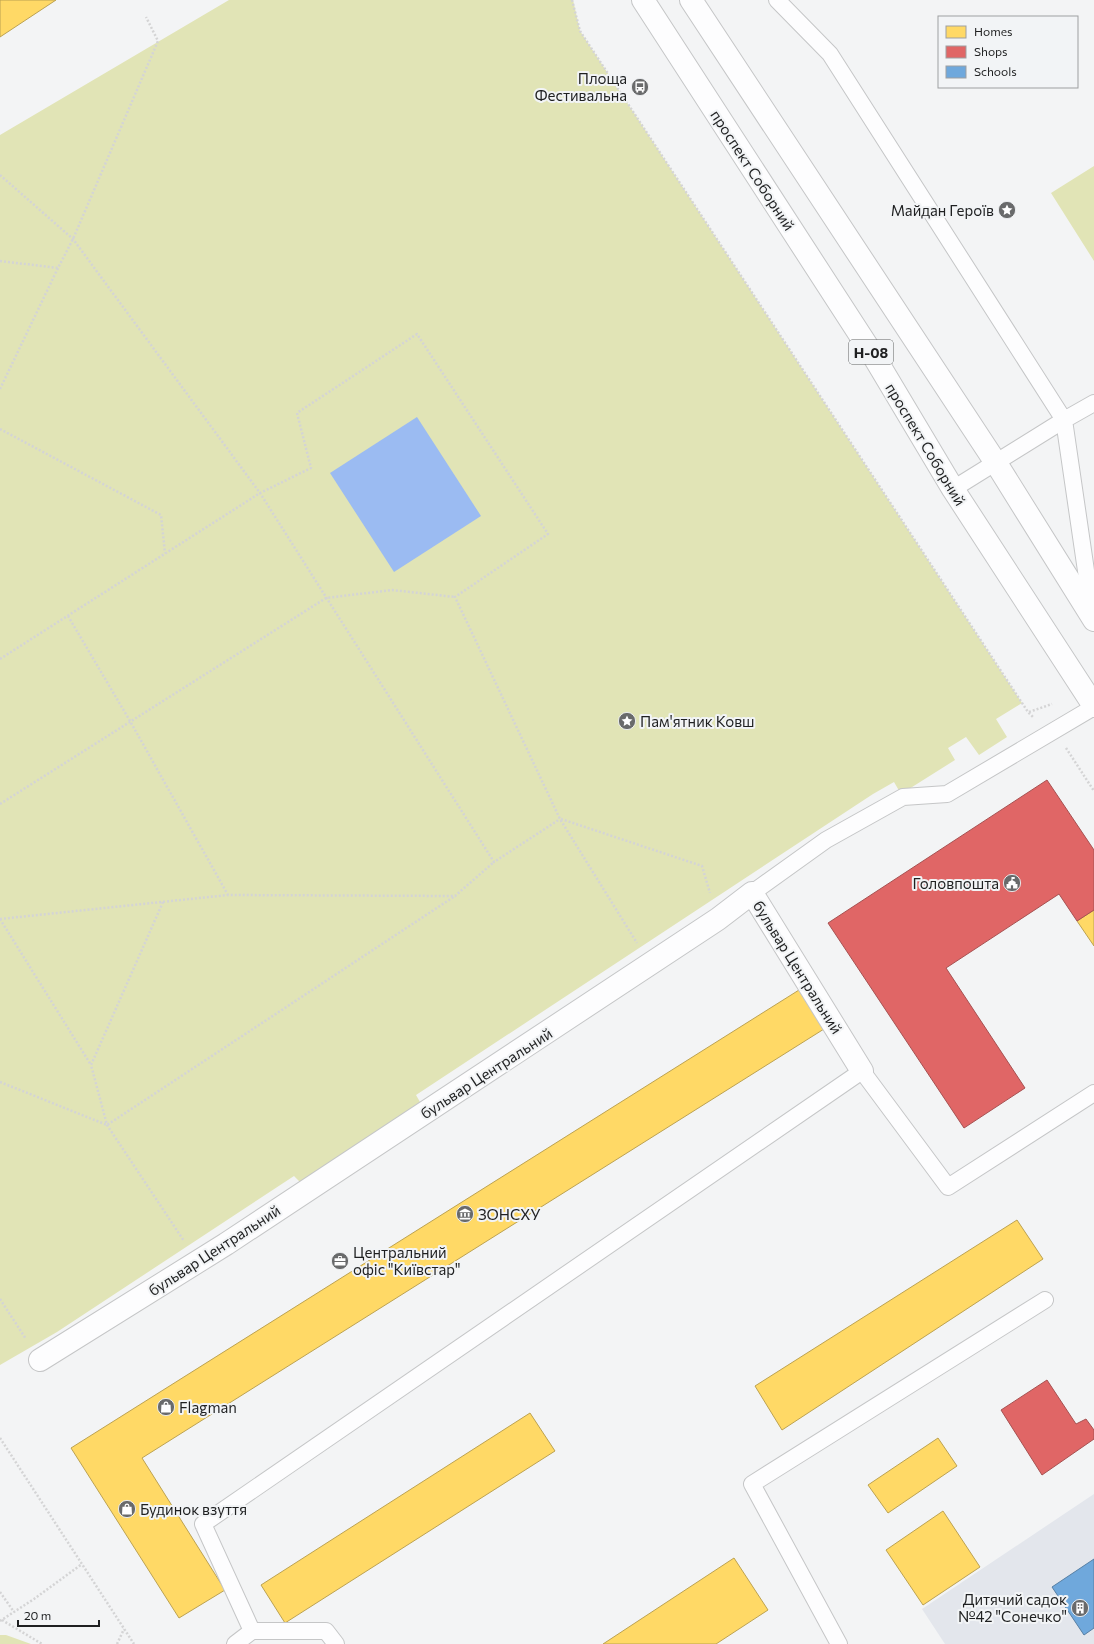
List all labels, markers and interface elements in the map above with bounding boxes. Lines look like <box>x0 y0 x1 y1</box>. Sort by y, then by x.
legend <box>938 16 1078 88</box>
text: Homes <box>974 24 1012 38</box>
text: Shops <box>974 44 1008 58</box>
text: Schools <box>974 64 1017 78</box>
place label: Площа Фестивальна <box>535 69 627 104</box>
bus stop icon: Площа Фестивальна <box>630 77 650 97</box>
street label: проспект Соборний <box>707 106 799 234</box>
place icon: Майдан Героїв <box>997 200 1017 220</box>
place label: Майдан Героїв <box>891 201 994 219</box>
road number: Н-08 <box>849 340 893 364</box>
street label: проспект Соборний <box>882 379 970 509</box>
place icon: Пам'ятник Ковш <box>617 711 637 731</box>
place label: Пам'ятник Ковш <box>640 712 755 730</box>
public building icon: Головпошта <box>1002 873 1022 893</box>
place label: Головпошта <box>912 874 999 892</box>
street label: бульвар Центральний <box>750 897 846 1037</box>
street label: бульвар Центральний <box>417 1024 555 1122</box>
street label: бульвар Центральний <box>145 1201 283 1299</box>
museum icon: ЗОНСХУ <box>455 1204 475 1224</box>
place label: ЗОНСХУ <box>478 1205 541 1223</box>
place label: Центральний офіс "Київстар" <box>353 1243 461 1278</box>
office icon: Центральний офіс "Київстар" <box>330 1251 350 1271</box>
shop icon: Flagman <box>156 1397 176 1417</box>
place label: Flagman <box>179 1398 237 1416</box>
shop icon: Будинок взуття <box>117 1499 137 1519</box>
place label: Будинок взуття <box>140 1500 247 1518</box>
place label: Дитячий садок №42 "Сонечко" <box>958 1590 1067 1625</box>
building icon: Дитячий садок №42 "Сонечко" <box>1070 1598 1090 1618</box>
scale bar <box>18 1602 99 1628</box>
text: 20 m <box>24 1608 51 1622</box>

